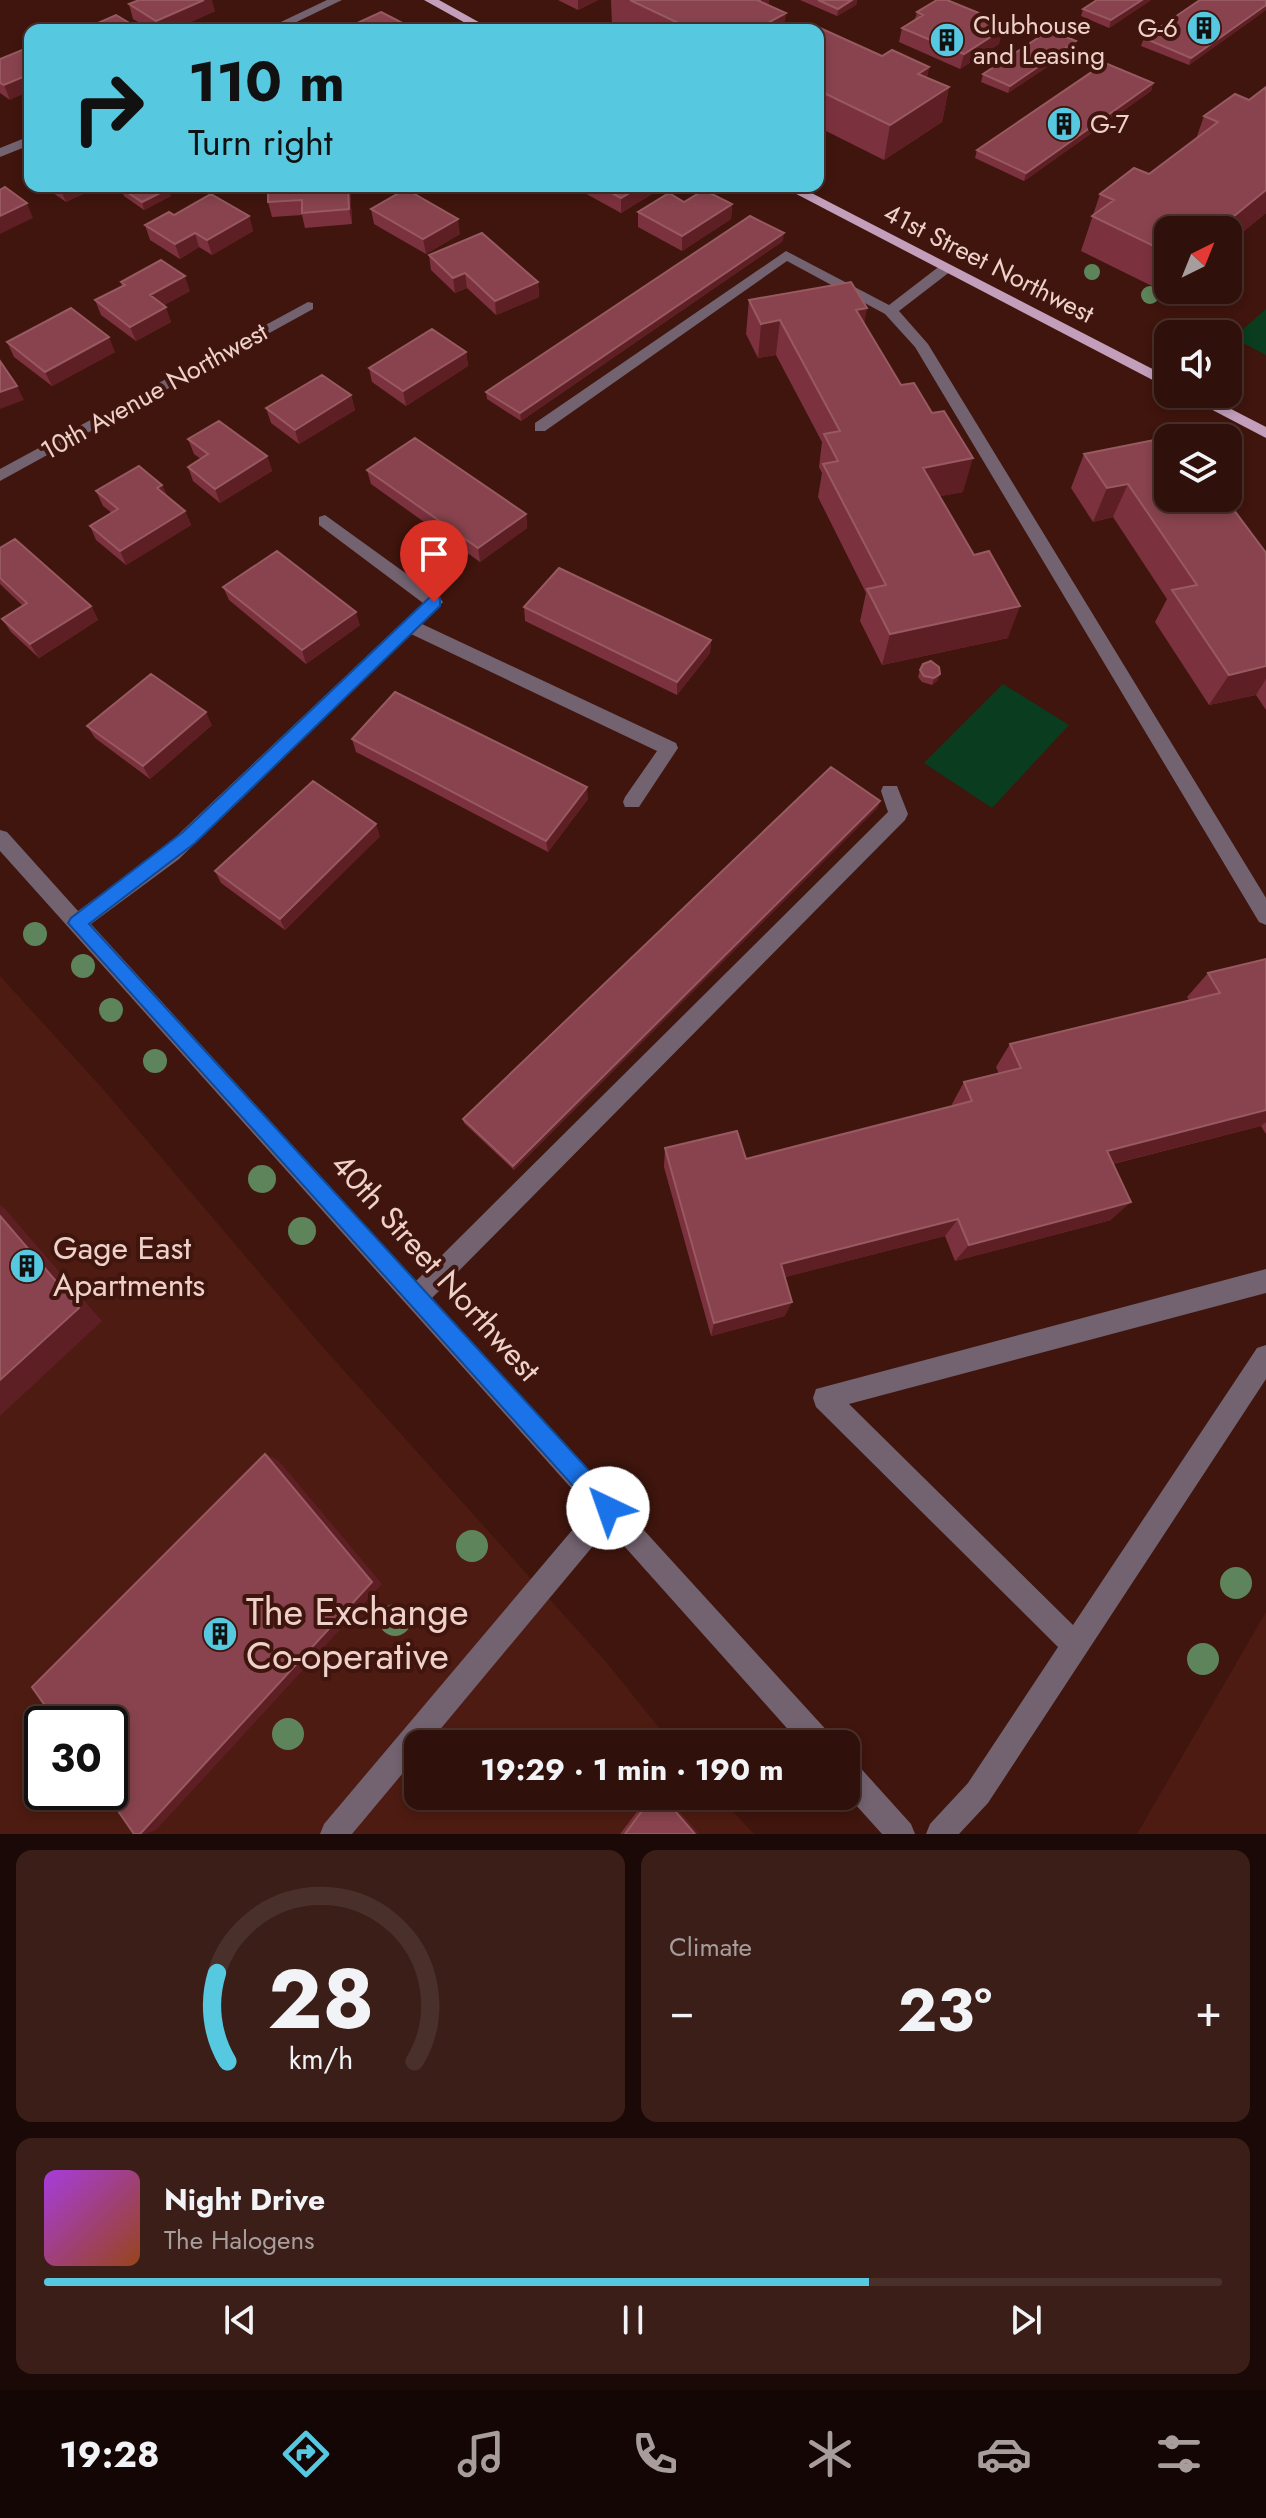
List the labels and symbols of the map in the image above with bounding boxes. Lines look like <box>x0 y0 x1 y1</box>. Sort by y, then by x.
place label: Clubhouse and Leasing <box>973 6 1105 74</box>
place label: G-6 <box>1137 9 1178 47</box>
building icon: G-6 <box>1185 9 1223 47</box>
building icon: Clubhouse and Leasing <box>928 21 966 59</box>
building icon: G-7 <box>1045 105 1083 143</box>
place label: G-7 <box>1090 105 1130 143</box>
street label: 41st Street Northwest <box>877 193 1101 333</box>
north arrow <box>1154 216 1242 304</box>
street label: 10th Avenue Northwest <box>34 312 275 469</box>
pin <box>400 520 468 602</box>
street label: 40th Street Northwest <box>321 1142 552 1392</box>
place label: Gage East Apartments <box>53 1225 205 1308</box>
building icon: Gage East Apartments <box>8 1247 46 1285</box>
position arrow <box>566 1466 650 1550</box>
place label: The Exchange Co-operative <box>246 1584 468 1683</box>
building icon: The Exchange Co-operative <box>201 1615 239 1653</box>
speed limit sign: 30 <box>24 1706 128 1810</box>

